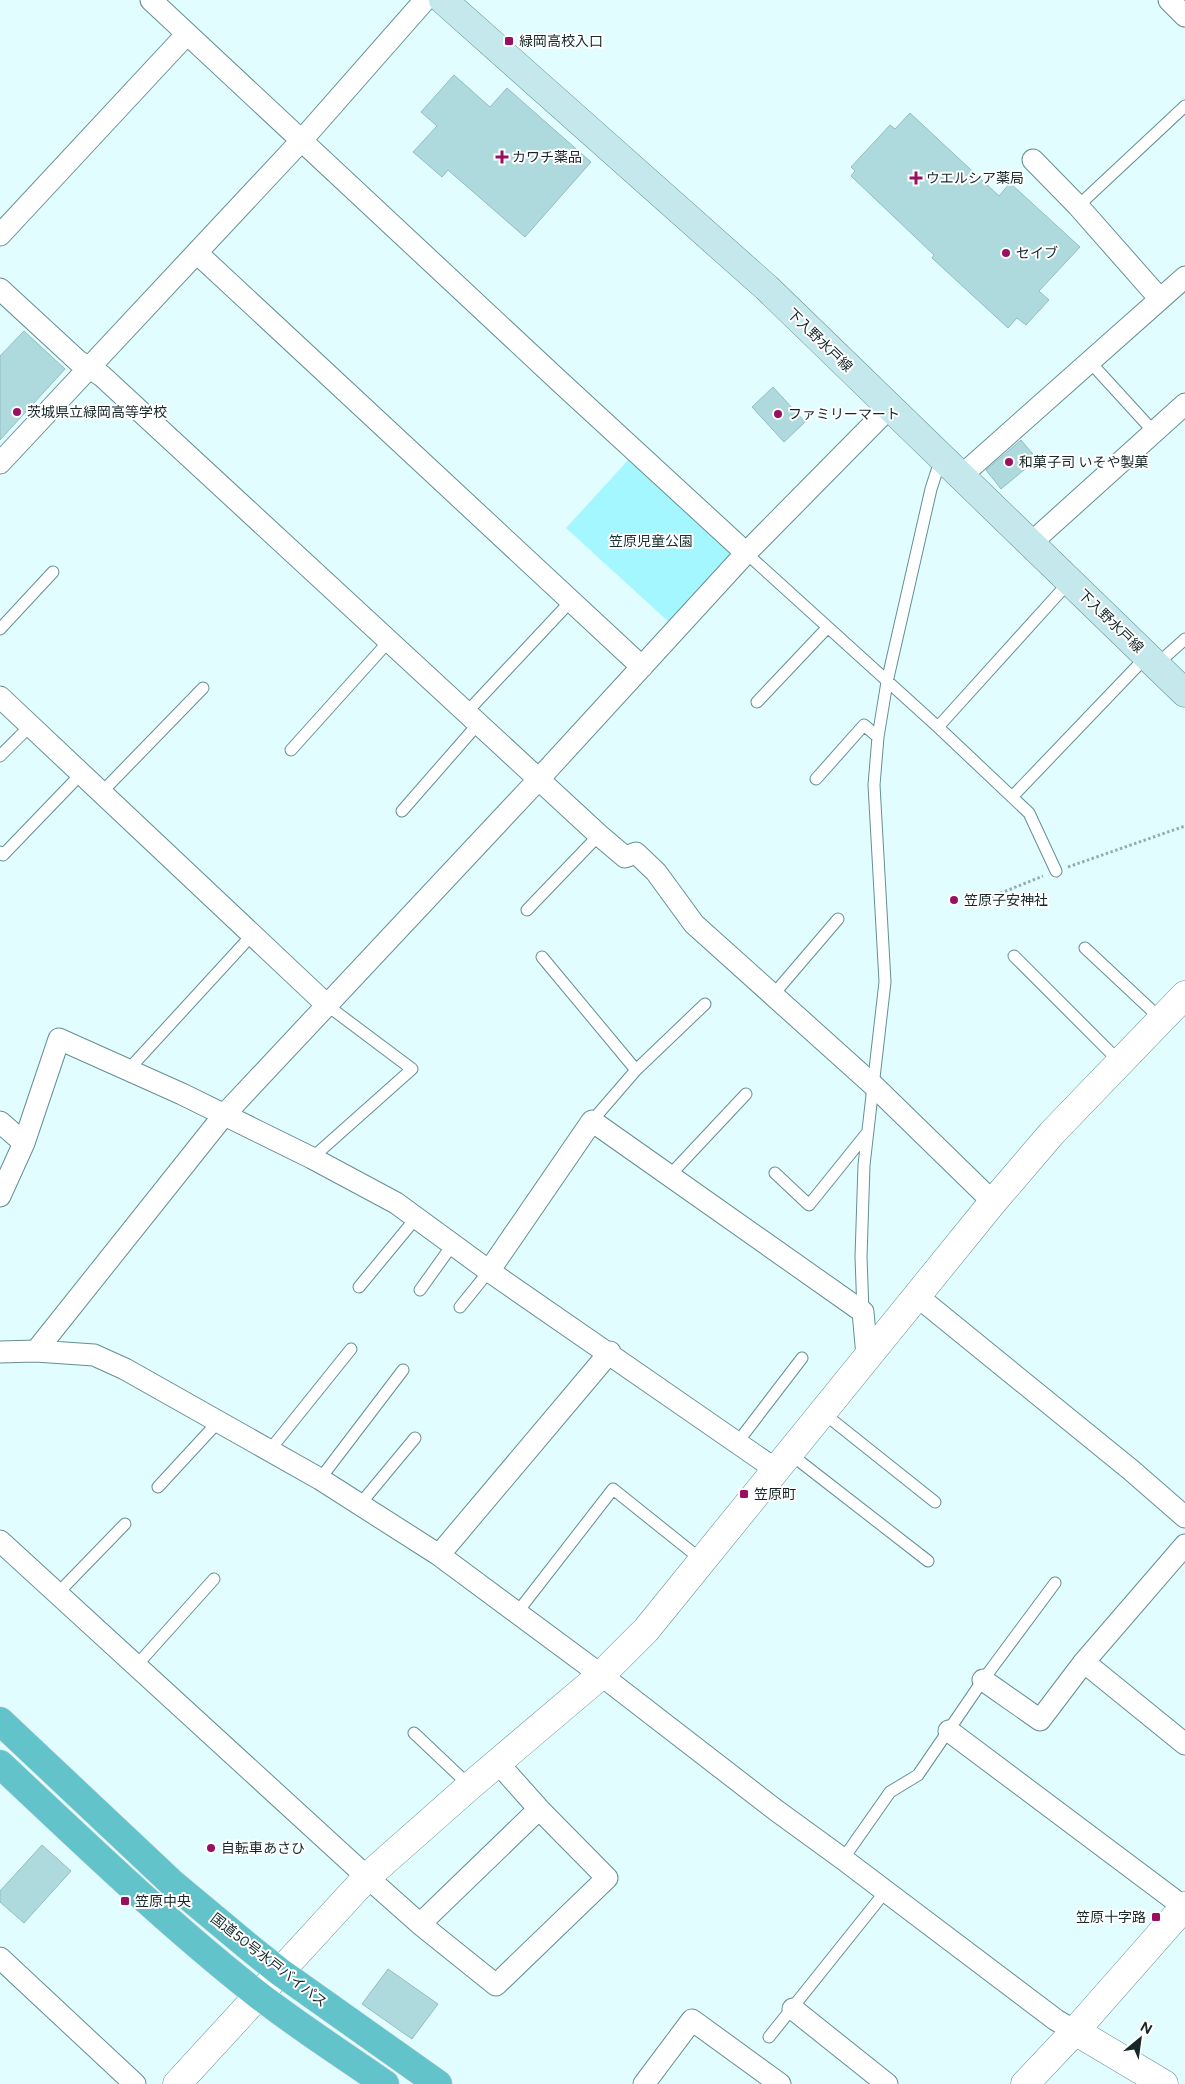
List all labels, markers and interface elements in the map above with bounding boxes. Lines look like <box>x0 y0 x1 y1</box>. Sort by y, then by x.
place label: 緑岡高校入口 <box>519 33 603 50</box>
marker: 緑岡高校入口 <box>503 35 515 47</box>
place label: カワチ薬品 <box>512 149 582 166</box>
marker: カワチ薬品 <box>496 151 508 163</box>
place label: ウエルシア薬局 <box>926 170 1024 187</box>
marker: ウエルシア薬局 <box>910 172 922 184</box>
place label: セイブ <box>1016 245 1058 262</box>
marker: セイブ <box>1000 247 1012 259</box>
street label: 下入野水戸線 <box>784 305 856 376</box>
place label: 茨城県立緑岡高等学校 <box>27 404 167 421</box>
marker: 茨城県立緑岡高等学校 <box>11 406 23 418</box>
place label: ファミリーマート <box>788 406 900 423</box>
marker: ファミリーマート <box>772 408 784 420</box>
place label: 和菓子司 いそや製菓 <box>1019 454 1148 471</box>
marker: 和菓子司 いそや製菓 <box>1003 456 1015 468</box>
park label: 笠原児童公園 <box>609 533 693 550</box>
street label: 下入野水戸線 <box>1075 586 1147 657</box>
place label: 笠原子安神社 <box>964 892 1048 909</box>
marker: 笠原子安神社 <box>948 894 960 906</box>
place label: 笠原町 <box>754 1486 796 1503</box>
marker: 笠原町 <box>738 1488 750 1500</box>
place label: 自転車あさひ <box>221 1840 305 1857</box>
marker: 自転車あさひ <box>205 1842 217 1854</box>
place label: 笠原中央 <box>135 1893 191 1910</box>
marker: 笠原中央 <box>119 1895 131 1907</box>
place label: 笠原十字路 <box>1076 1909 1146 1926</box>
street label: 国道50号水戸バイパス <box>207 1910 330 2011</box>
marker: 笠原十字路 <box>1150 1911 1162 1923</box>
north arrow <box>1115 2014 1165 2064</box>
text: N <box>1137 2018 1155 2038</box>

